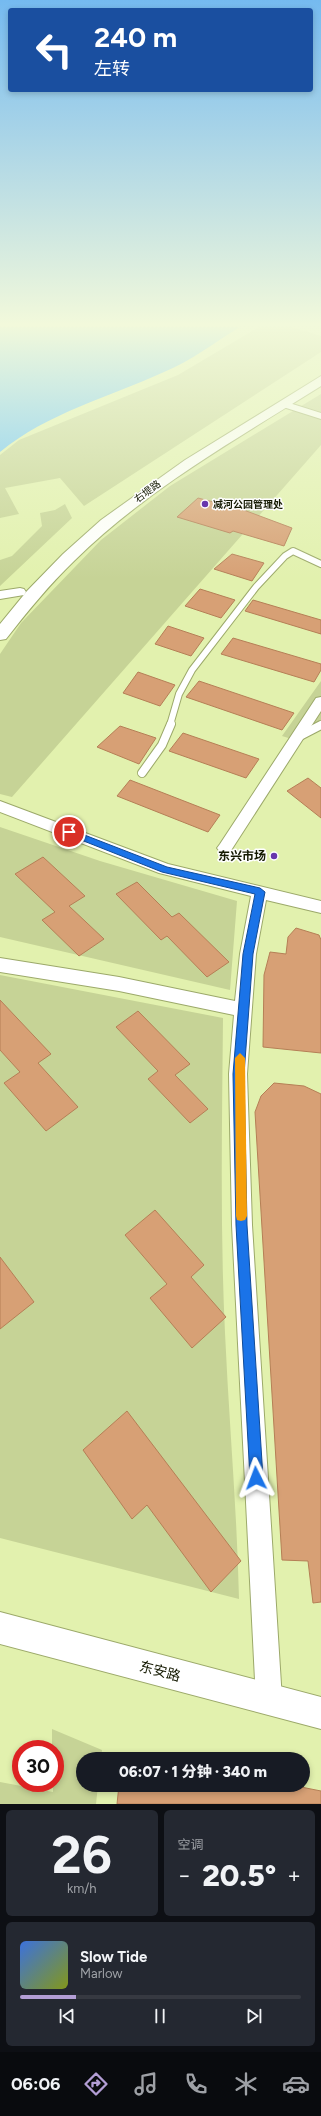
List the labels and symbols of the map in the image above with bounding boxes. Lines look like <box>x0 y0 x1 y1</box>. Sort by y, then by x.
street label: 右堤路 <box>131 477 163 506</box>
place label: 减河公园管理处 <box>213 498 283 511</box>
marker: 减河公园管理处 <box>200 499 210 509</box>
pin <box>52 815 86 849</box>
place label: 东兴市场 <box>218 849 266 863</box>
marker: 东兴市场 <box>269 851 279 861</box>
position arrow <box>235 1457 277 1499</box>
street label: 东安路 <box>137 1658 182 1685</box>
speed limit sign: 30 <box>12 1740 64 1792</box>

